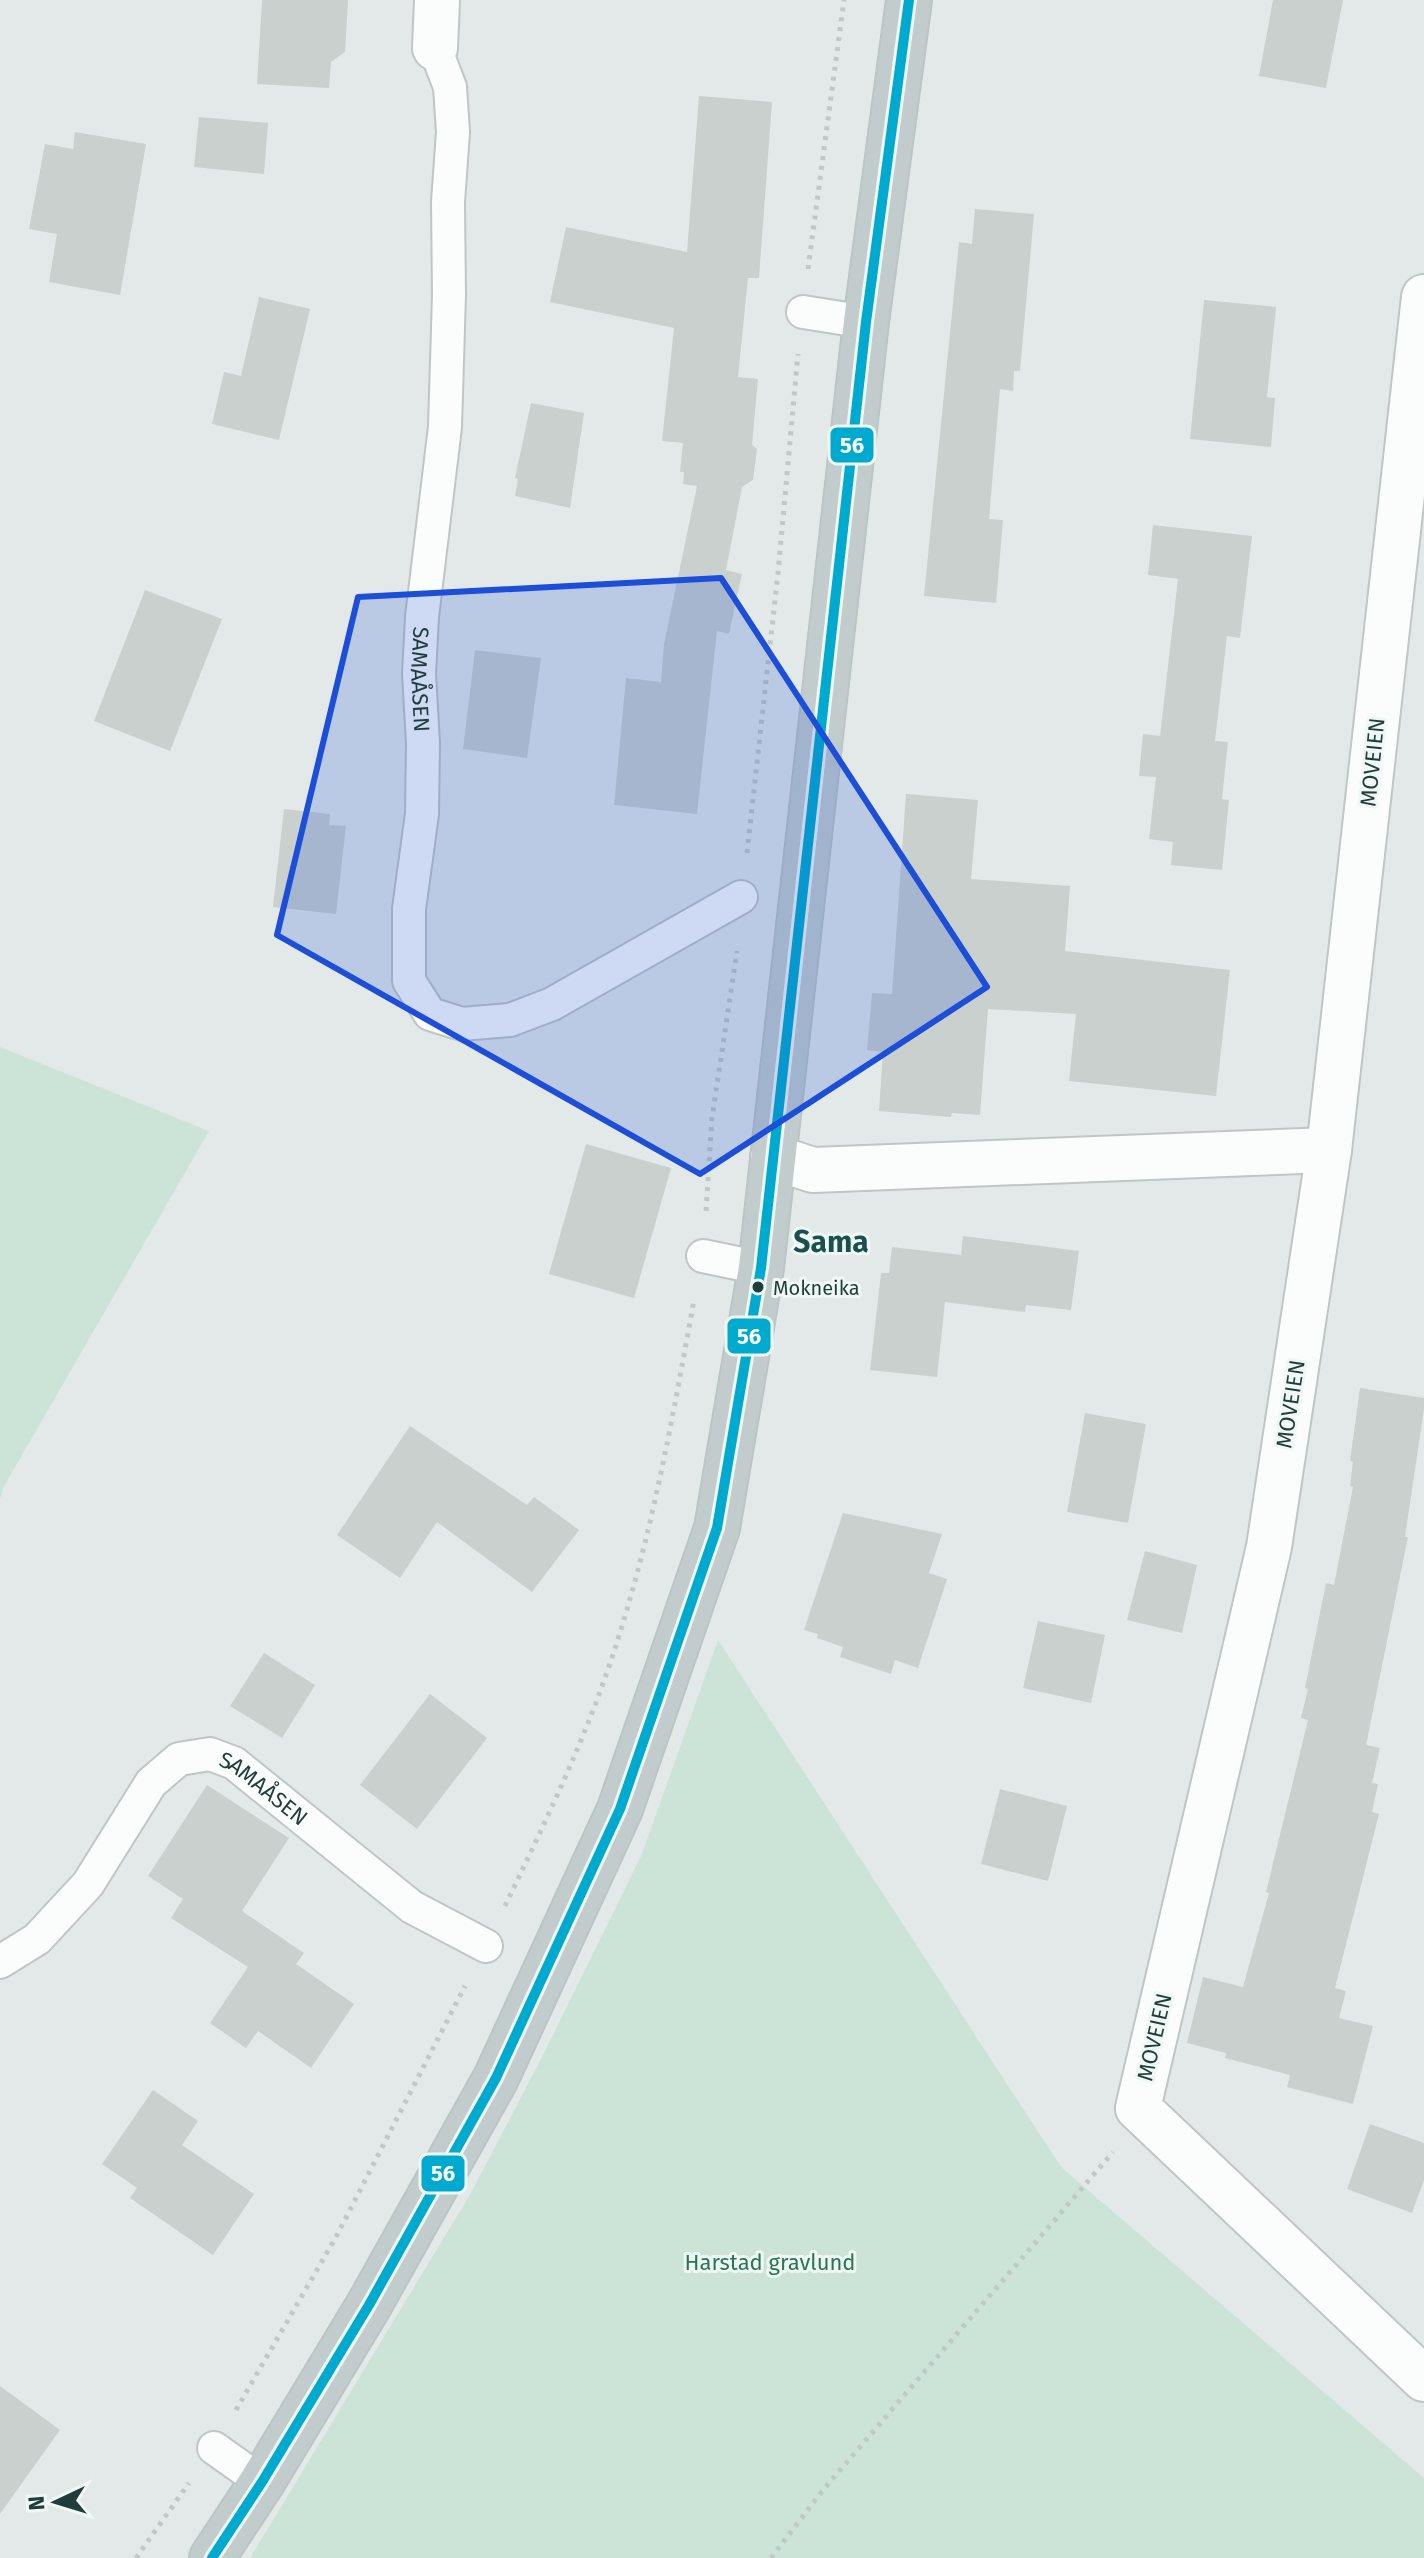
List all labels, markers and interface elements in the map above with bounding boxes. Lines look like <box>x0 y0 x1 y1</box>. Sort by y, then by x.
line badge: 56 <box>829 426 875 464</box>
text: 56 <box>840 432 864 459</box>
street label: SAMAÅSEN <box>405 626 435 733</box>
street label: MOVEIEN <box>1354 716 1391 808</box>
district label: Sama <box>793 1224 869 1260</box>
place label: Mokneika <box>773 1276 860 1300</box>
marker: Mokneika <box>750 1279 766 1295</box>
line badge: 56 <box>726 1317 772 1355</box>
text: 56 <box>737 1323 761 1350</box>
street label: MOVEIEN <box>1270 1358 1311 1450</box>
street label: SAMAÅSEN <box>216 1746 313 1831</box>
street label: MOVEIEN <box>1131 1991 1178 2084</box>
line badge: 56 <box>420 2154 466 2193</box>
text: 56 <box>431 2160 455 2187</box>
park label: Harstad gravlund <box>684 2249 856 2276</box>
north arrow <box>16 2462 96 2542</box>
text: N <box>23 2495 51 2512</box>

